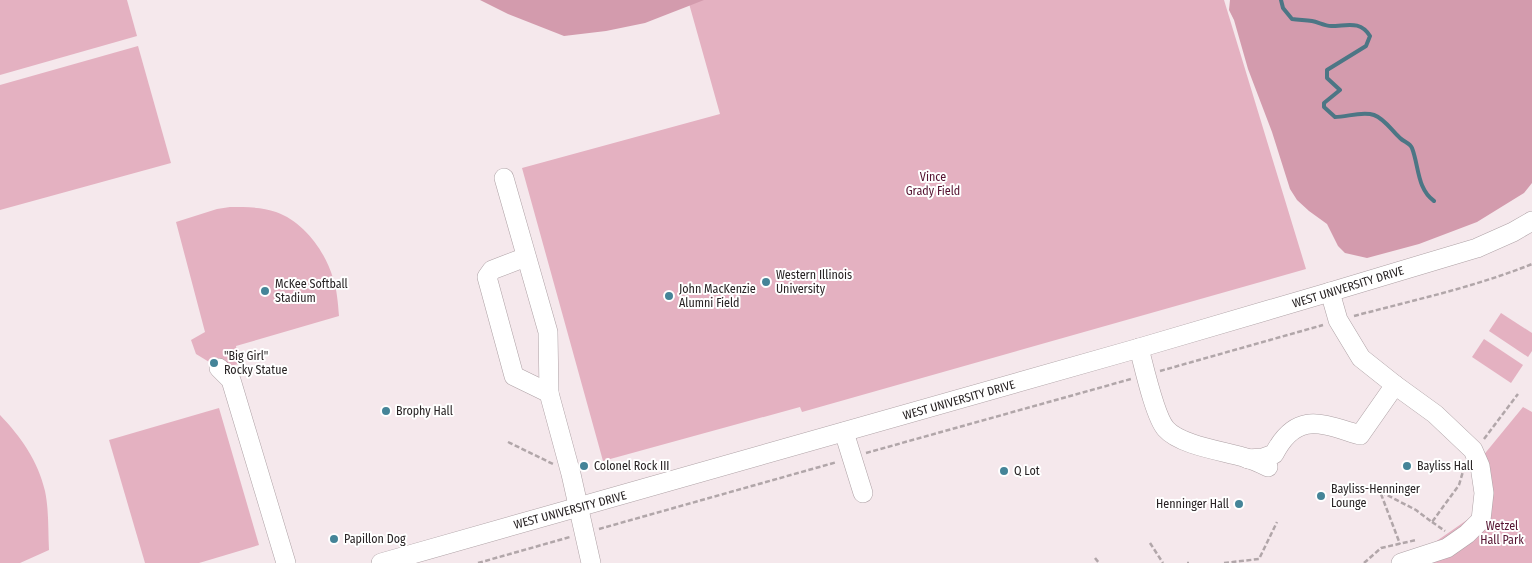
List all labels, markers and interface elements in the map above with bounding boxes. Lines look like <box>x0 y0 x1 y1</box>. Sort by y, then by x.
park label: Vince Grady Field <box>906 170 960 198</box>
street label: WEST UNIVERSITY DRIVE <box>1290 263 1406 311</box>
place label: Western Illinois University <box>776 268 852 296</box>
marker: Western Illinois University <box>760 276 772 288</box>
place label: McKee Softball Stadium <box>275 277 348 305</box>
place label: John MacKenzie Alumni Field <box>679 282 756 310</box>
marker: McKee Softball Stadium <box>259 285 271 297</box>
marker: John MacKenzie Alumni Field <box>663 290 675 302</box>
place label: "Big Girl" Rocky Statue <box>224 349 287 377</box>
marker: "Big Girl" Rocky Statue <box>208 357 220 369</box>
street label: WEST UNIVERSITY DRIVE <box>901 377 1017 423</box>
place label: Brophy Hall <box>396 404 453 418</box>
marker: Brophy Hall <box>380 405 392 417</box>
place label: Colonel Rock III <box>594 459 669 473</box>
place label: Bayliss Hall <box>1417 459 1473 473</box>
marker: Colonel Rock III <box>578 460 590 472</box>
marker: Bayliss Hall <box>1401 460 1413 472</box>
place label: Q Lot <box>1014 464 1040 478</box>
marker: Q Lot <box>998 465 1010 477</box>
place label: Bayliss-Henninger Lounge <box>1331 482 1421 510</box>
street label: WEST UNIVERSITY DRIVE <box>512 488 628 532</box>
marker: Bayliss-Henninger Lounge <box>1315 490 1327 502</box>
place label: Henninger Hall <box>1156 497 1229 511</box>
marker: Henninger Hall <box>1233 498 1245 510</box>
park label: Wetzel Hall Park <box>1480 519 1524 547</box>
place label: Papillon Dog <box>344 532 406 546</box>
marker: Papillon Dog <box>328 533 340 545</box>

